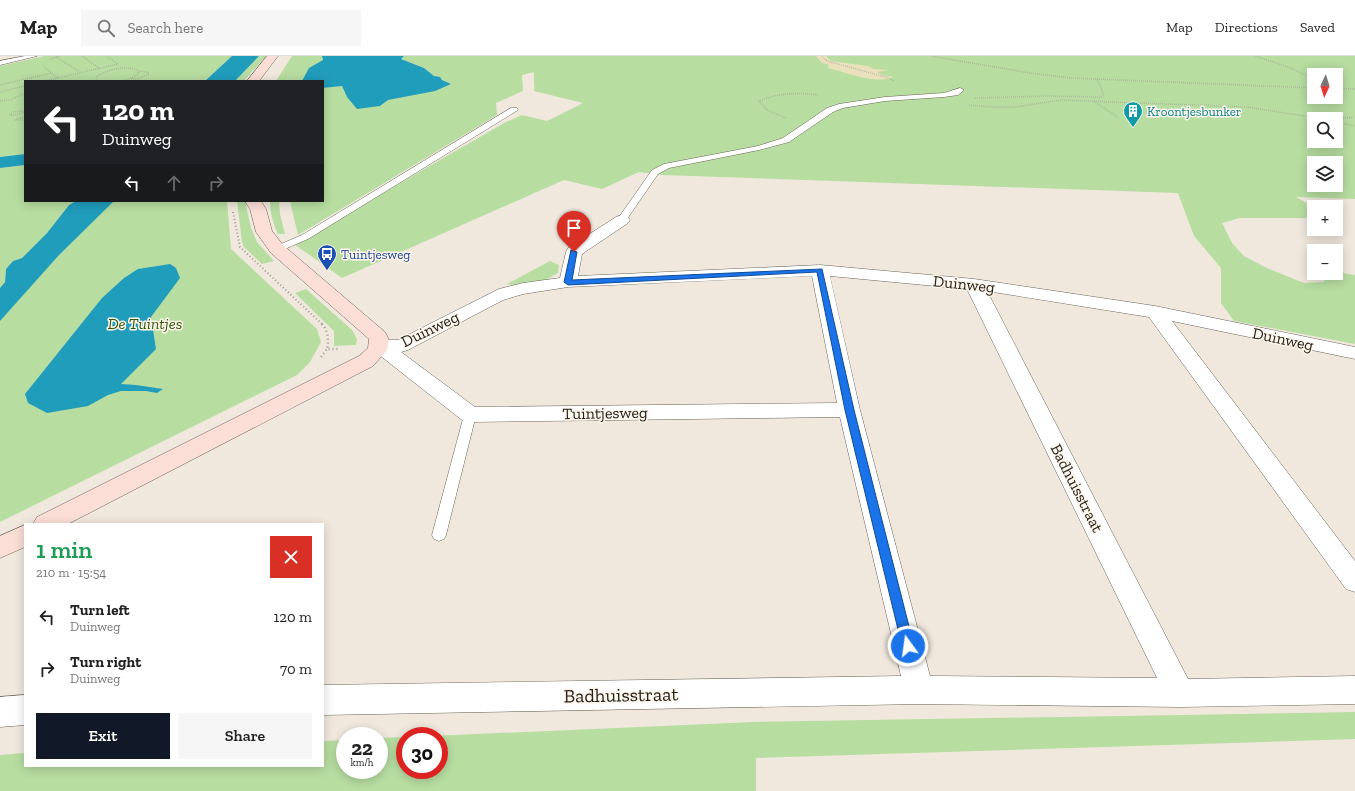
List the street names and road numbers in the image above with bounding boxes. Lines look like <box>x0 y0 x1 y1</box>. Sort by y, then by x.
street label: Duinweg <box>932 271 996 297</box>
street label: Duinweg <box>398 307 462 351</box>
street label: Duinweg <box>1251 323 1316 355</box>
street label: Tuintjesweg <box>562 403 648 423</box>
street label: Badhuisstraat <box>1047 441 1107 535</box>
street label: Badhuisstraat <box>563 683 679 707</box>

